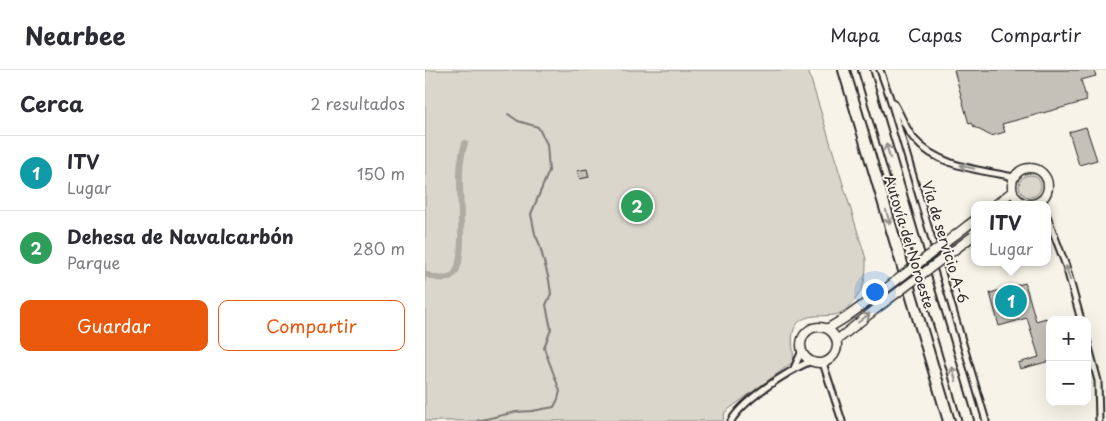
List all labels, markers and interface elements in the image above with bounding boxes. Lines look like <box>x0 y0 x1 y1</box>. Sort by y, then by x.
text: Nearbee <box>25 17 126 53</box>
text: Mapa <box>830 21 880 48</box>
text: Capas <box>908 21 962 48</box>
text: Compartir <box>990 21 1081 48</box>
text: Cerca <box>20 87 84 119</box>
text: 2 resultados <box>311 91 405 115</box>
one-way arrow <box>882 144 892 160</box>
text: ITV <box>67 147 99 175</box>
text: 1 <box>32 161 40 185</box>
text: 150 m <box>357 161 405 185</box>
one-way arrow <box>959 162 975 171</box>
street label: Autovía del Noroeste <box>879 172 940 311</box>
text: Lugar <box>67 175 111 199</box>
street label: Vía de servicio A-6 <box>917 178 974 306</box>
pin: 2 <box>621 187 653 225</box>
popup <box>971 201 1051 266</box>
text: ITV <box>989 208 1021 236</box>
one-way arrow <box>883 209 893 225</box>
text: Dehesa de Navalcarbón <box>67 222 294 250</box>
text: 2 <box>30 236 42 260</box>
text: 280 m <box>353 236 405 260</box>
text: Lugar <box>989 236 1033 260</box>
text: Parque <box>67 250 120 274</box>
one-way arrow <box>1063 265 1072 281</box>
your location <box>862 279 888 305</box>
pin: 1 <box>995 282 1027 320</box>
button: Guardar <box>20 300 208 351</box>
button: Compartir <box>218 300 405 351</box>
one-way arrow <box>857 313 871 323</box>
map controls <box>1046 316 1091 406</box>
button: + <box>1046 316 1091 361</box>
button: − <box>1046 361 1091 406</box>
one-way arrow <box>948 367 958 383</box>

